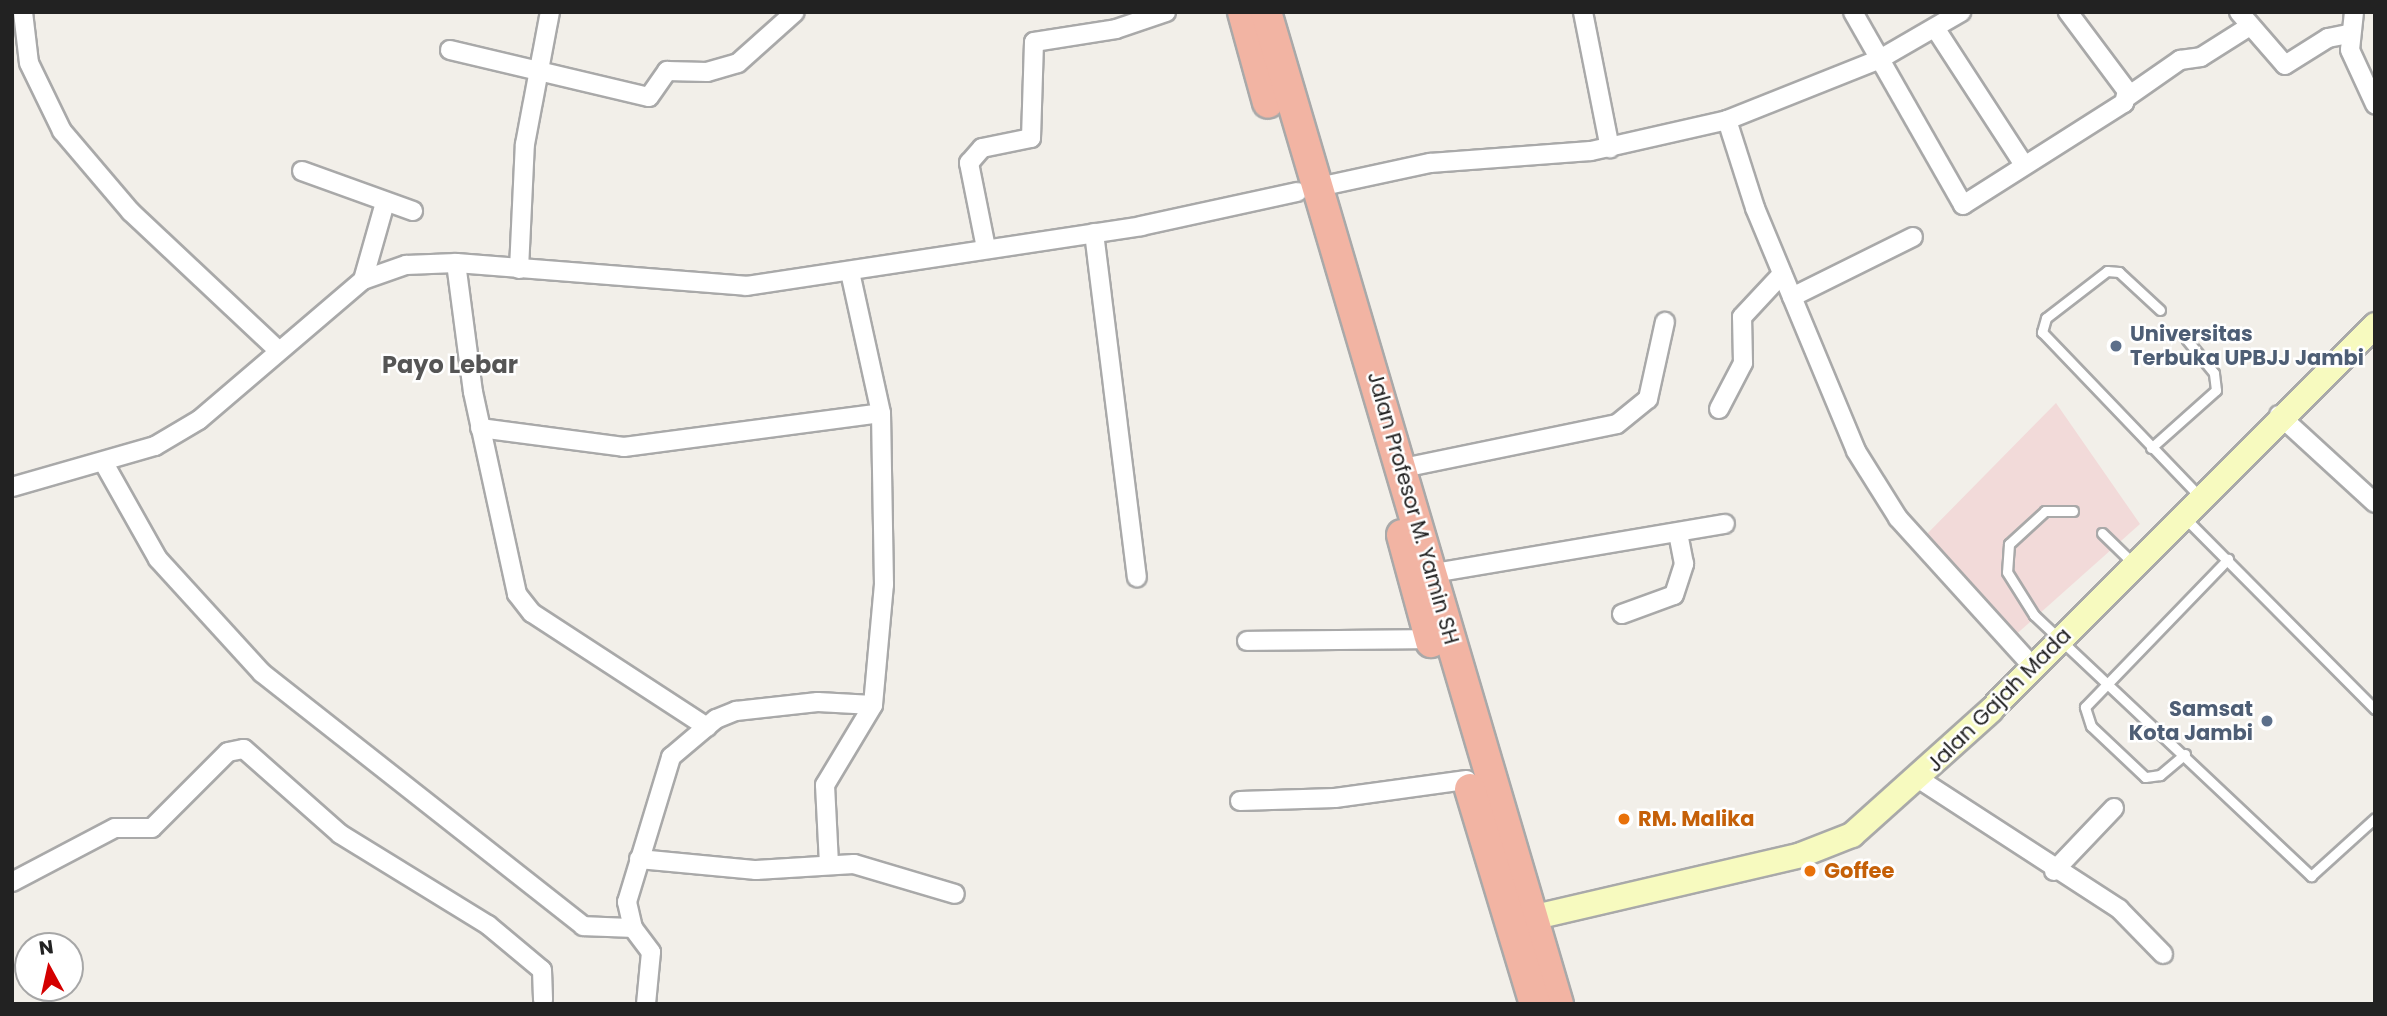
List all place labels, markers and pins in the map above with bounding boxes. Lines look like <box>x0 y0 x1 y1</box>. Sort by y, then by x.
place label: Universitas Terbuka UPBJJ Jambi <box>2130 321 2364 371</box>
marker: Universitas Terbuka UPBJJ Jambi <box>2108 338 2124 354</box>
place label: Samsat Kota Jambi <box>2129 696 2253 746</box>
marker: Samsat Kota Jambi <box>2259 713 2275 729</box>
place label: RM. Malika <box>1638 806 1755 832</box>
marker: RM. Malika <box>1616 811 1632 827</box>
place label: Goffee <box>1824 858 1894 884</box>
marker: Goffee <box>1802 863 1818 879</box>

